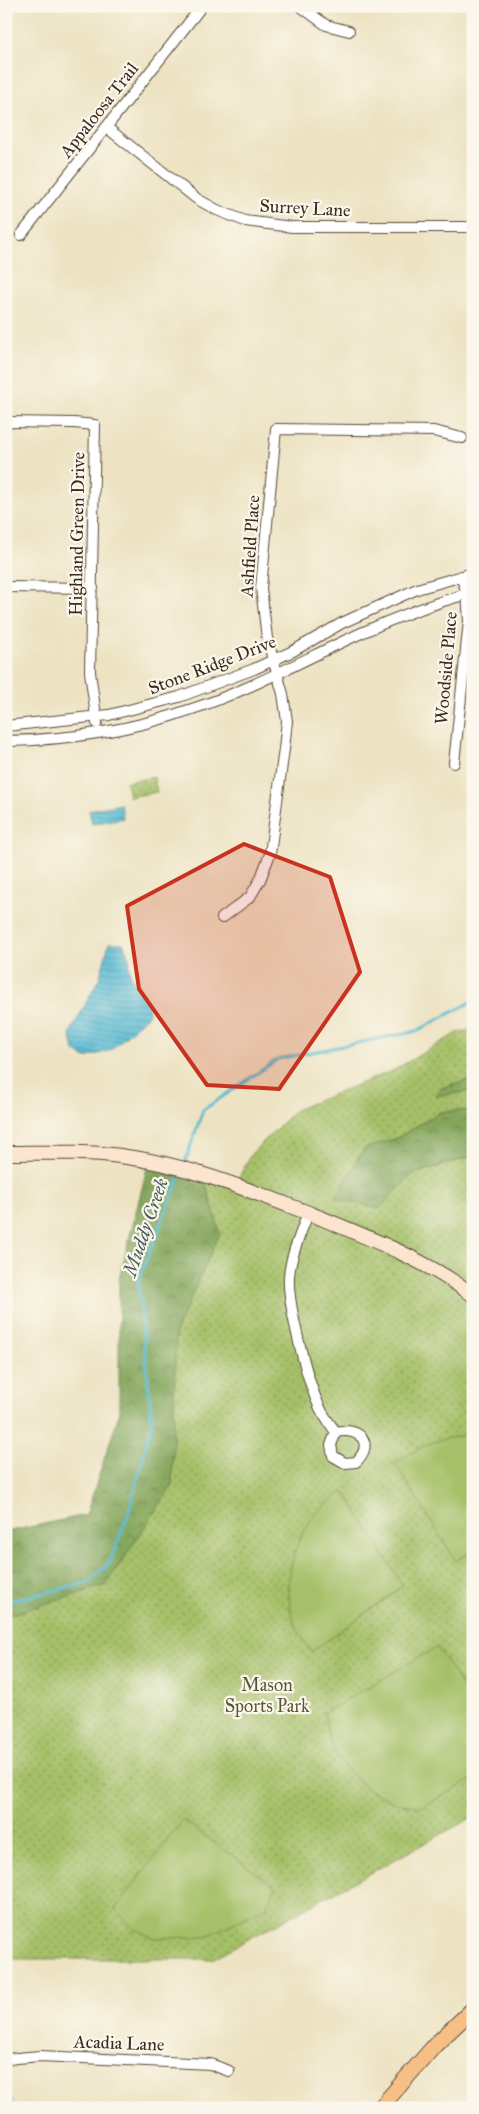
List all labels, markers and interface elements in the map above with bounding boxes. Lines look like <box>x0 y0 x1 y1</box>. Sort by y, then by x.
street label: Appaloosa Trail <box>54 58 143 163</box>
street label: Surrey Lane <box>259 195 351 221</box>
street label: Highland Green Drive <box>65 452 90 616</box>
street label: Ashfield Place <box>235 494 265 599</box>
street label: Woodside Place <box>430 610 462 726</box>
street label: Stone Ridge Drive <box>145 631 279 700</box>
water label: Muddy Creek <box>117 1175 173 1281</box>
park label: Mason Sports Park <box>225 1674 310 1717</box>
street label: Acadia Lane <box>72 2030 165 2056</box>

